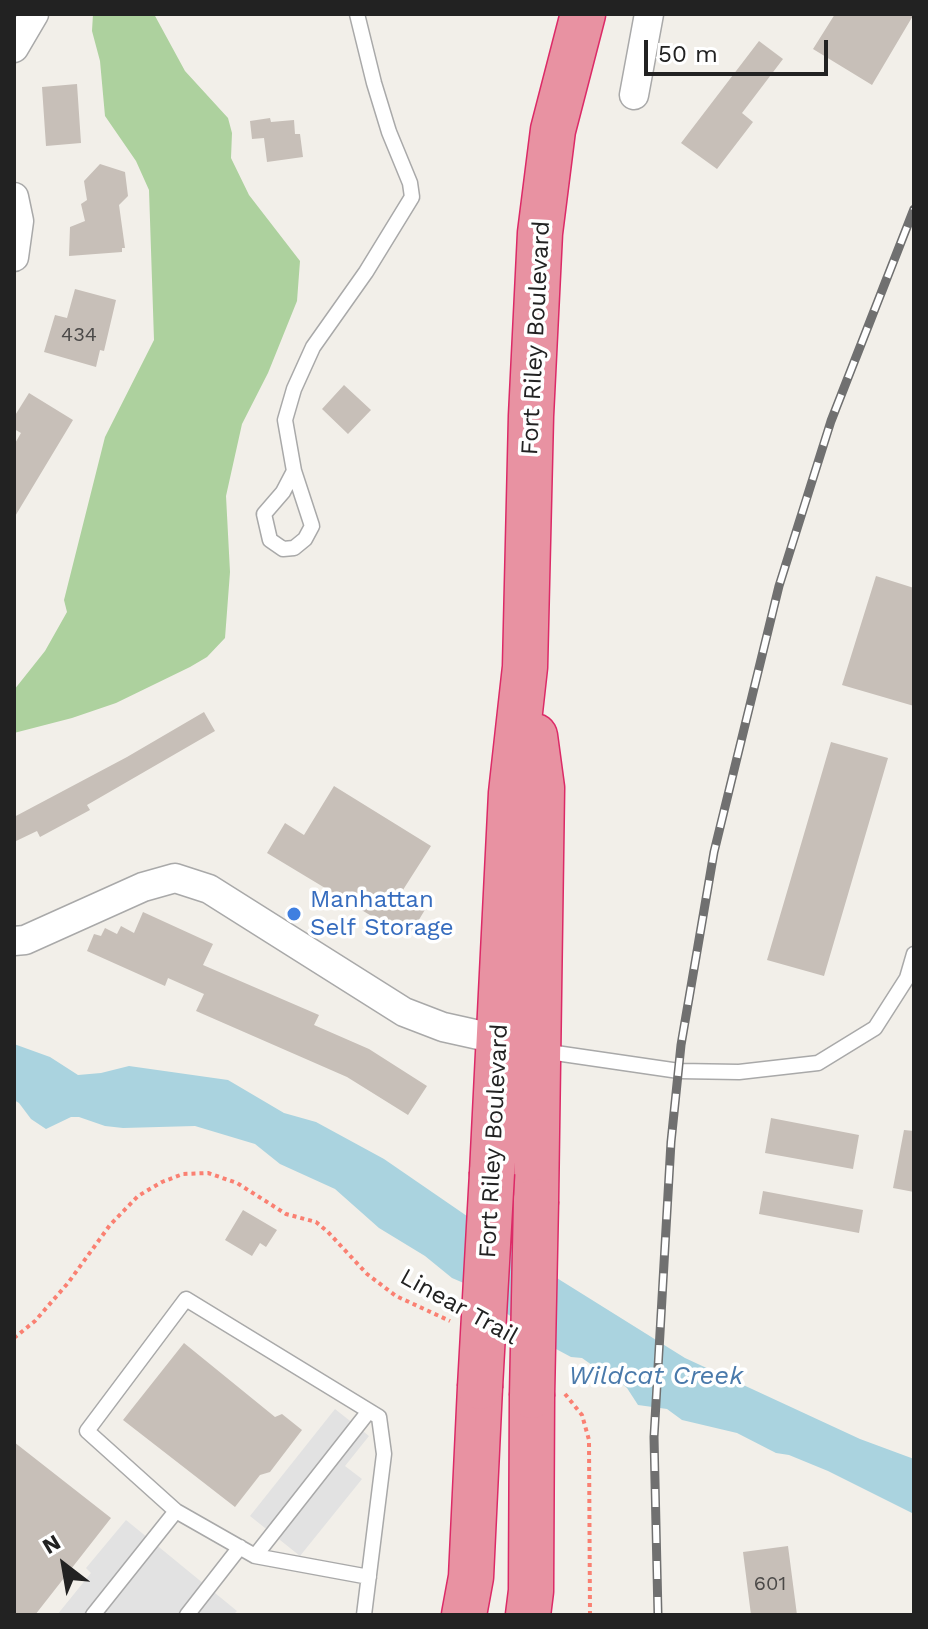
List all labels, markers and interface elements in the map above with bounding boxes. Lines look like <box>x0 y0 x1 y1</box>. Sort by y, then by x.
scale bar <box>648 24 832 74</box>
text: 50 m <box>658 40 718 68</box>
street label: Fort Riley Boulevard <box>515 220 557 456</box>
house number: 434 <box>61 323 97 347</box>
place label: Manhattan Self Storage <box>310 886 454 942</box>
marker: Manhattan Self Storage <box>285 905 303 923</box>
street label: Fort Riley Boulevard <box>473 1023 515 1259</box>
street label: Linear Trail <box>395 1263 523 1351</box>
water label: Wildcat Creek <box>569 1360 743 1392</box>
north arrow <box>24 1525 104 1605</box>
text: N <box>38 1529 65 1559</box>
house number: 601 <box>754 1572 786 1596</box>

